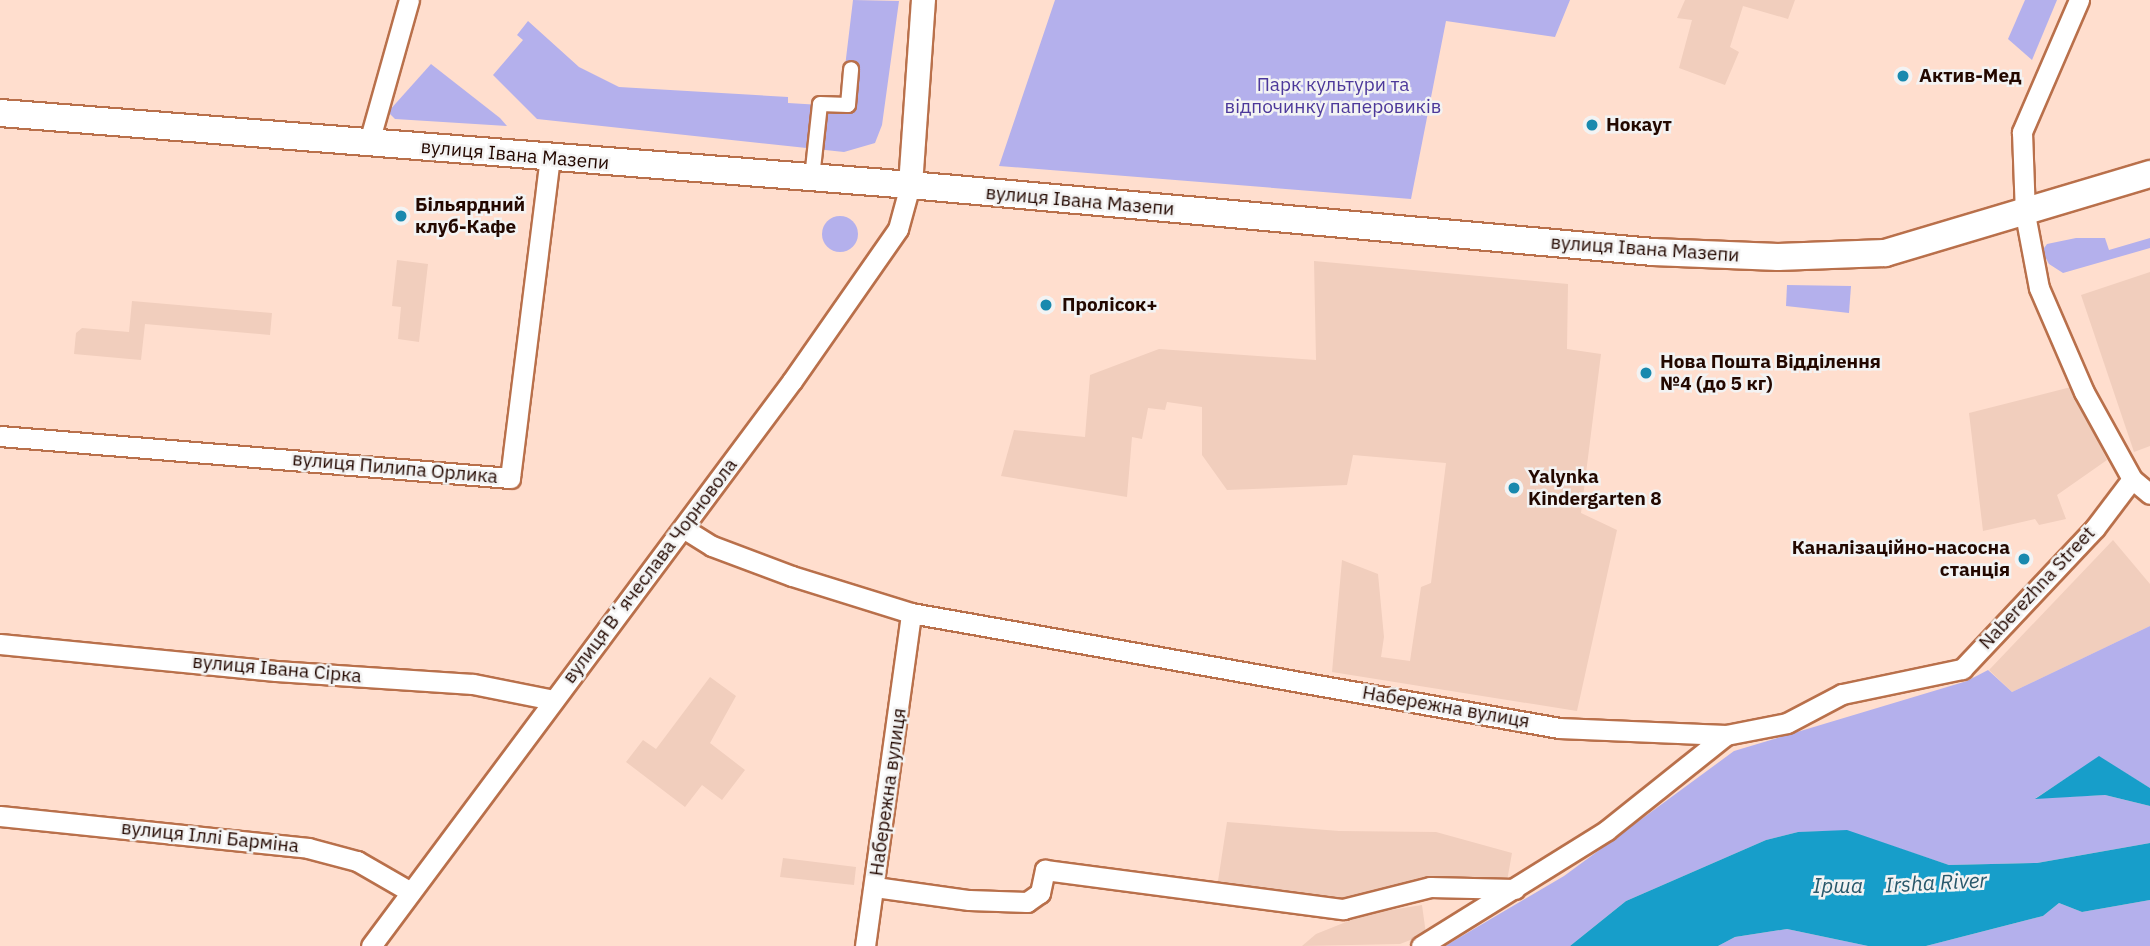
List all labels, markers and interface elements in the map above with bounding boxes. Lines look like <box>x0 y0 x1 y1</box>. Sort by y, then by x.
place label: Актив-Мед <box>1919 65 2022 87</box>
marker: Актив-Мед <box>1893 66 1913 86</box>
park label: Парк культури та відпочинку паперовиків <box>1225 74 1441 118</box>
place label: Нокаут <box>1606 114 1672 136</box>
marker: Нокаут <box>1584 117 1600 133</box>
street label: вулиця Івана Мазепи <box>420 135 610 175</box>
street label: вулиця Івана Мазепи <box>985 181 1175 221</box>
place label: Більярдний клуб-Кафе <box>415 194 525 238</box>
marker: Більярдний клуб-Кафе <box>393 208 409 224</box>
street label: вулиця Івана Мазепи <box>1550 231 1740 267</box>
place label: Пролісок+ <box>1062 294 1158 316</box>
marker: Пролісок+ <box>1036 295 1056 315</box>
place label: Нова Пошта Відділення №4 (до 5 кг) <box>1660 351 1881 395</box>
marker: Нова Пошта Відділення №4 (до 5 кг) <box>1638 365 1654 381</box>
street label: вулиця Пилипа Орлика <box>291 448 499 488</box>
street label: вулиця Вʼячеслава Чорновола <box>558 454 742 688</box>
place label: Yalynka Kindergarten 8 <box>1528 466 1662 510</box>
marker: Yalynka Kindergarten 8 <box>1506 480 1522 496</box>
street label: Naberezhna Street <box>1974 522 2100 654</box>
place label: Каналізаційно-насосна станція <box>1792 537 2010 581</box>
marker: Каналізаційно-насосна станція <box>2016 551 2032 567</box>
street label: вулиця Івана Сірка <box>192 650 362 688</box>
street label: Набережна вулиця <box>1361 681 1531 733</box>
street label: Набережна вулиця <box>865 706 911 878</box>
street label: вулиця Іллі Барміна <box>120 816 300 858</box>
water label: Irsha River <box>1885 867 1987 897</box>
water label: Ірша <box>1813 872 1863 898</box>

